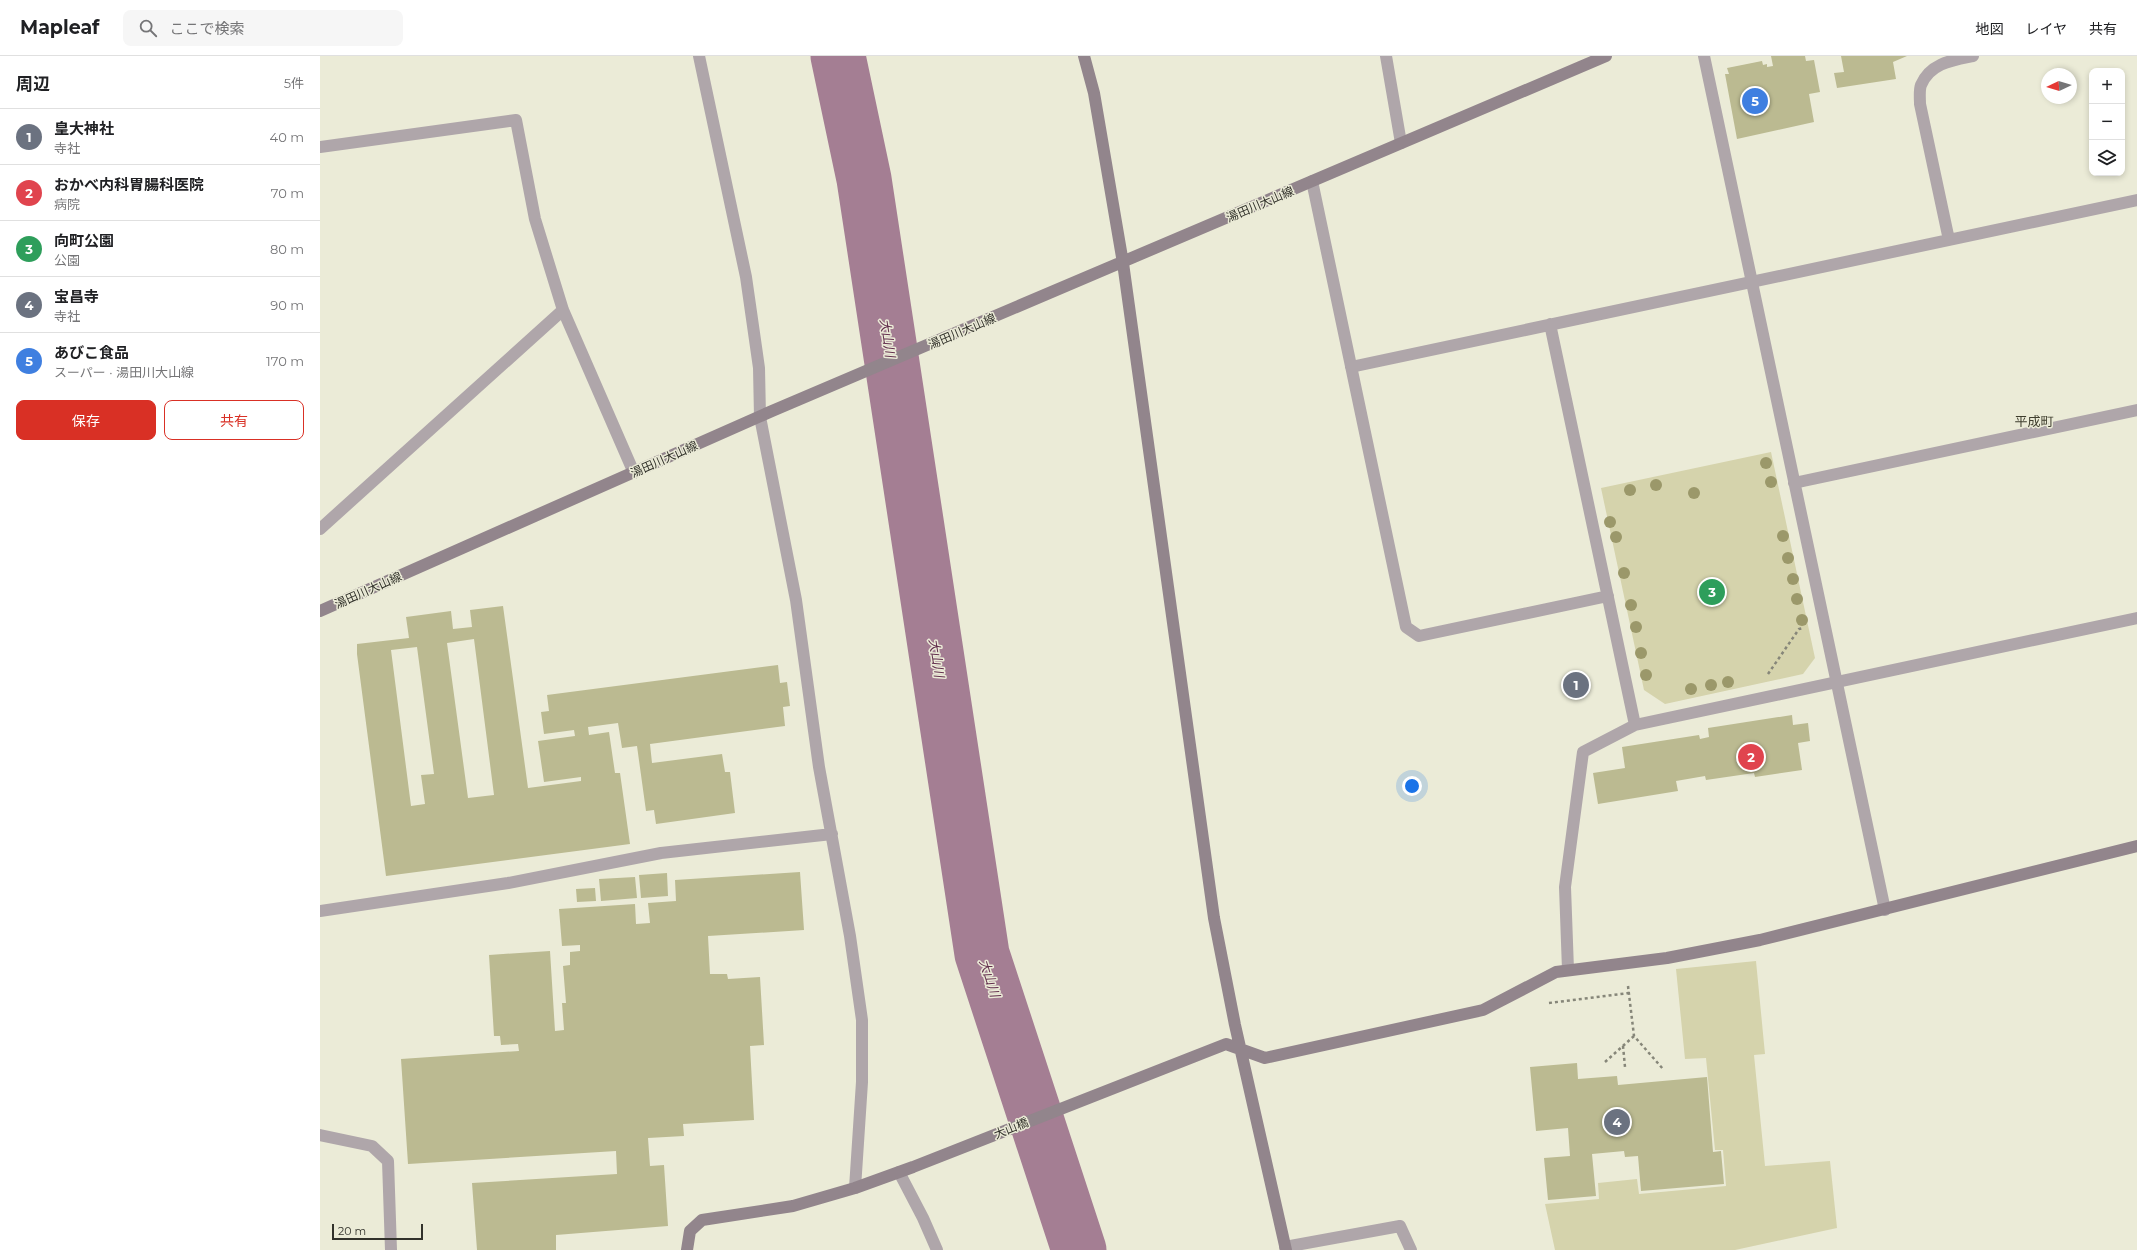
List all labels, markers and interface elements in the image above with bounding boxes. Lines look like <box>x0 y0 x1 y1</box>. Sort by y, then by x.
search box <box>123 10 403 46</box>
text: Mapleaf <box>20 16 99 39</box>
icon: search <box>137 17 159 39</box>
text: ここで検索 <box>169 19 245 38</box>
text: 地図 <box>1975 20 2003 38</box>
text: レイヤ <box>2025 20 2067 38</box>
text: 共有 <box>2089 20 2117 38</box>
north arrow <box>2041 68 2077 104</box>
map controls <box>2089 68 2125 176</box>
button: + <box>2089 68 2125 104</box>
text: 周辺 <box>16 74 50 94</box>
text: 5件 <box>284 75 304 91</box>
pin: 5 <box>1742 86 1768 116</box>
button: − <box>2089 104 2125 140</box>
text: 皇大神社 <box>54 119 114 138</box>
text: 1 <box>26 129 32 145</box>
text: 40 m <box>270 129 304 145</box>
text: 寺社 <box>54 140 80 156</box>
button: layers <box>2089 140 2125 176</box>
text: おかべ内科胃腸科医院 <box>54 175 204 194</box>
street label: 湯田川大山線 <box>1224 183 1296 225</box>
text: 2 <box>25 185 33 201</box>
text: 70 m <box>271 185 304 201</box>
text: 病院 <box>54 196 80 212</box>
text: 向町公園 <box>54 231 114 250</box>
text: 3 <box>25 241 33 257</box>
text: 80 m <box>270 241 304 257</box>
text: 公園 <box>54 252 80 268</box>
text: 宝昌寺 <box>54 287 99 306</box>
text: 4 <box>25 297 33 313</box>
text: 90 m <box>270 297 304 313</box>
text: 寺社 <box>54 308 80 324</box>
street label: 湯田川大山線 <box>926 310 998 352</box>
water label: 大山川 <box>877 317 899 360</box>
text: あびこ食品 <box>54 343 129 362</box>
text: 5 <box>25 353 33 369</box>
text: 170 m <box>266 353 304 369</box>
text: スーパー · 湯田川大山線 <box>54 364 194 380</box>
button: 保存 <box>16 400 156 440</box>
button: 共有 <box>164 400 304 440</box>
district label: 平成町 <box>2014 413 2054 429</box>
street label: 湯田川大山線 <box>628 438 700 480</box>
street label: 湯田川大山線 <box>332 569 404 611</box>
pin: 3 <box>1699 577 1725 607</box>
water label: 大山川 <box>926 637 948 680</box>
pin: 1 <box>1563 670 1589 700</box>
pin: 2 <box>1738 742 1764 772</box>
your location <box>1402 776 1422 796</box>
water label: 大山川 <box>976 957 1004 1001</box>
pin: 4 <box>1604 1107 1630 1137</box>
street label: 大山橋 <box>991 1114 1031 1142</box>
scale bar <box>332 1222 423 1241</box>
text: 20 m <box>338 1224 366 1238</box>

